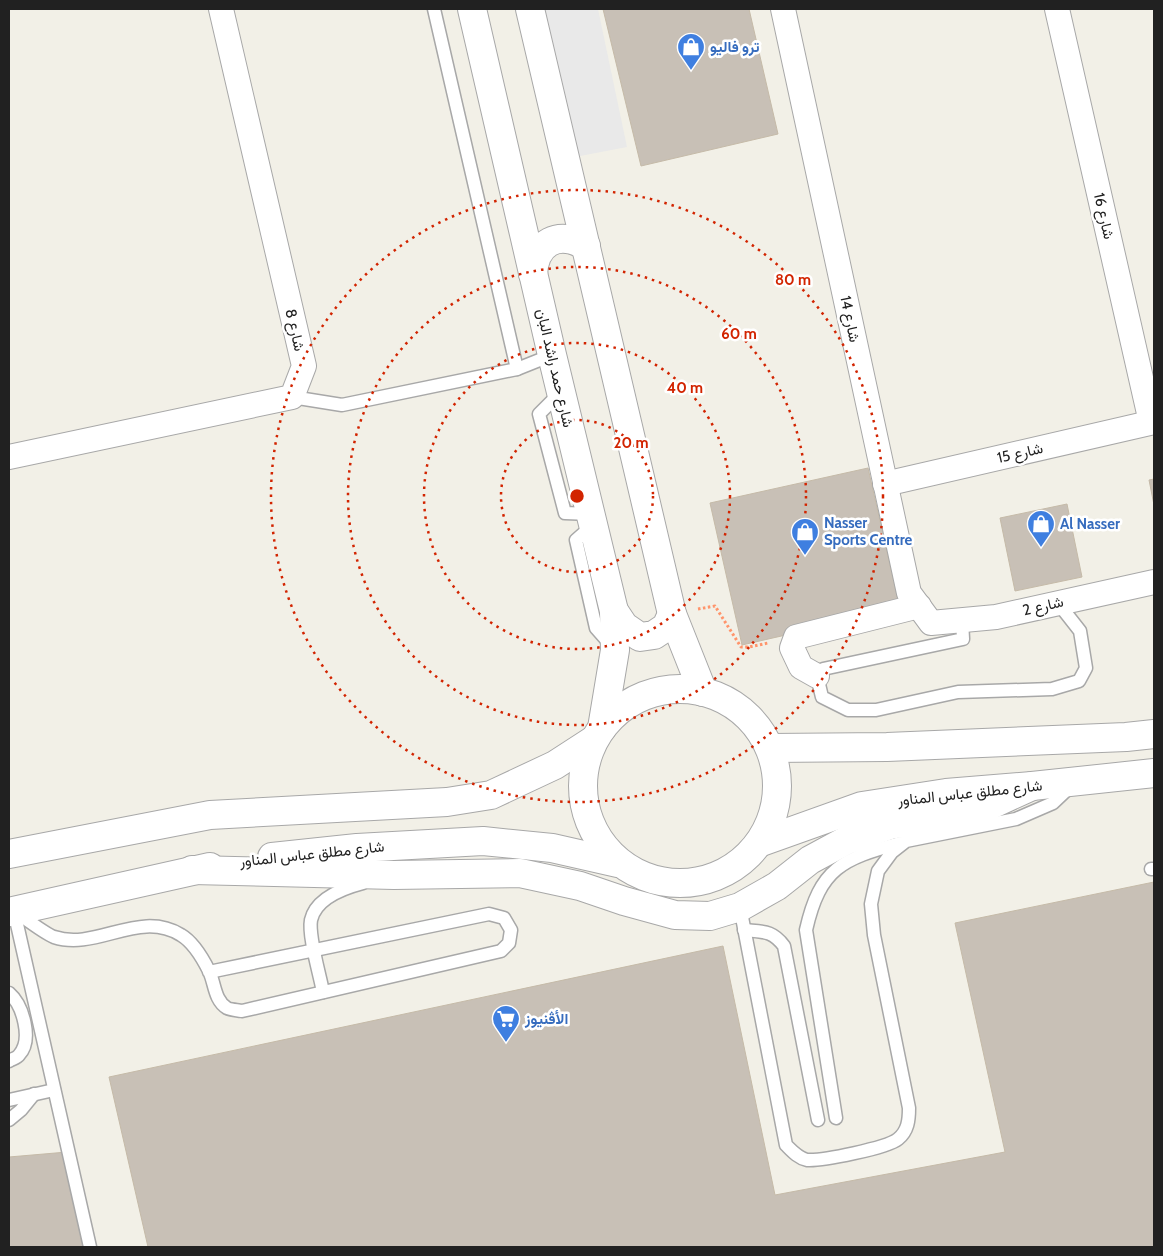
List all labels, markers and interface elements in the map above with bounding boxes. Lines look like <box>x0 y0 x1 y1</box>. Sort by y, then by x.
shop icon: ترو فاليو <box>676 32 706 71</box>
place label: ترو فاليو <box>710 38 760 56</box>
street label: شارع 16 <box>1088 191 1118 242</box>
text: 80 m <box>775 271 811 289</box>
street label: شارع 14 <box>834 294 864 344</box>
street label: شارع 8 <box>279 307 309 353</box>
street label: شارع حمد راشد البان <box>531 307 577 430</box>
text: 60 m <box>721 325 757 343</box>
text: 40 m <box>667 379 703 397</box>
text: 20 m <box>614 434 648 452</box>
street label: شارع 15 <box>995 439 1045 469</box>
centre of rings <box>568 487 586 505</box>
shop icon: Al Nasser <box>1026 509 1056 548</box>
place label: Nasser Sports Centre <box>824 514 912 549</box>
place label: Al Nasser <box>1060 515 1120 533</box>
shop icon: Nasser Sports Centre <box>790 517 820 556</box>
street label: شارع 2 <box>1021 593 1066 621</box>
street label: شارع مطلق عباس المناور <box>896 776 1044 812</box>
street label: شارع مطلق عباس المناور <box>238 837 386 873</box>
supermarket icon: الأڤنيوز <box>491 1004 521 1043</box>
place label: الأڤنيوز <box>524 1010 568 1028</box>

